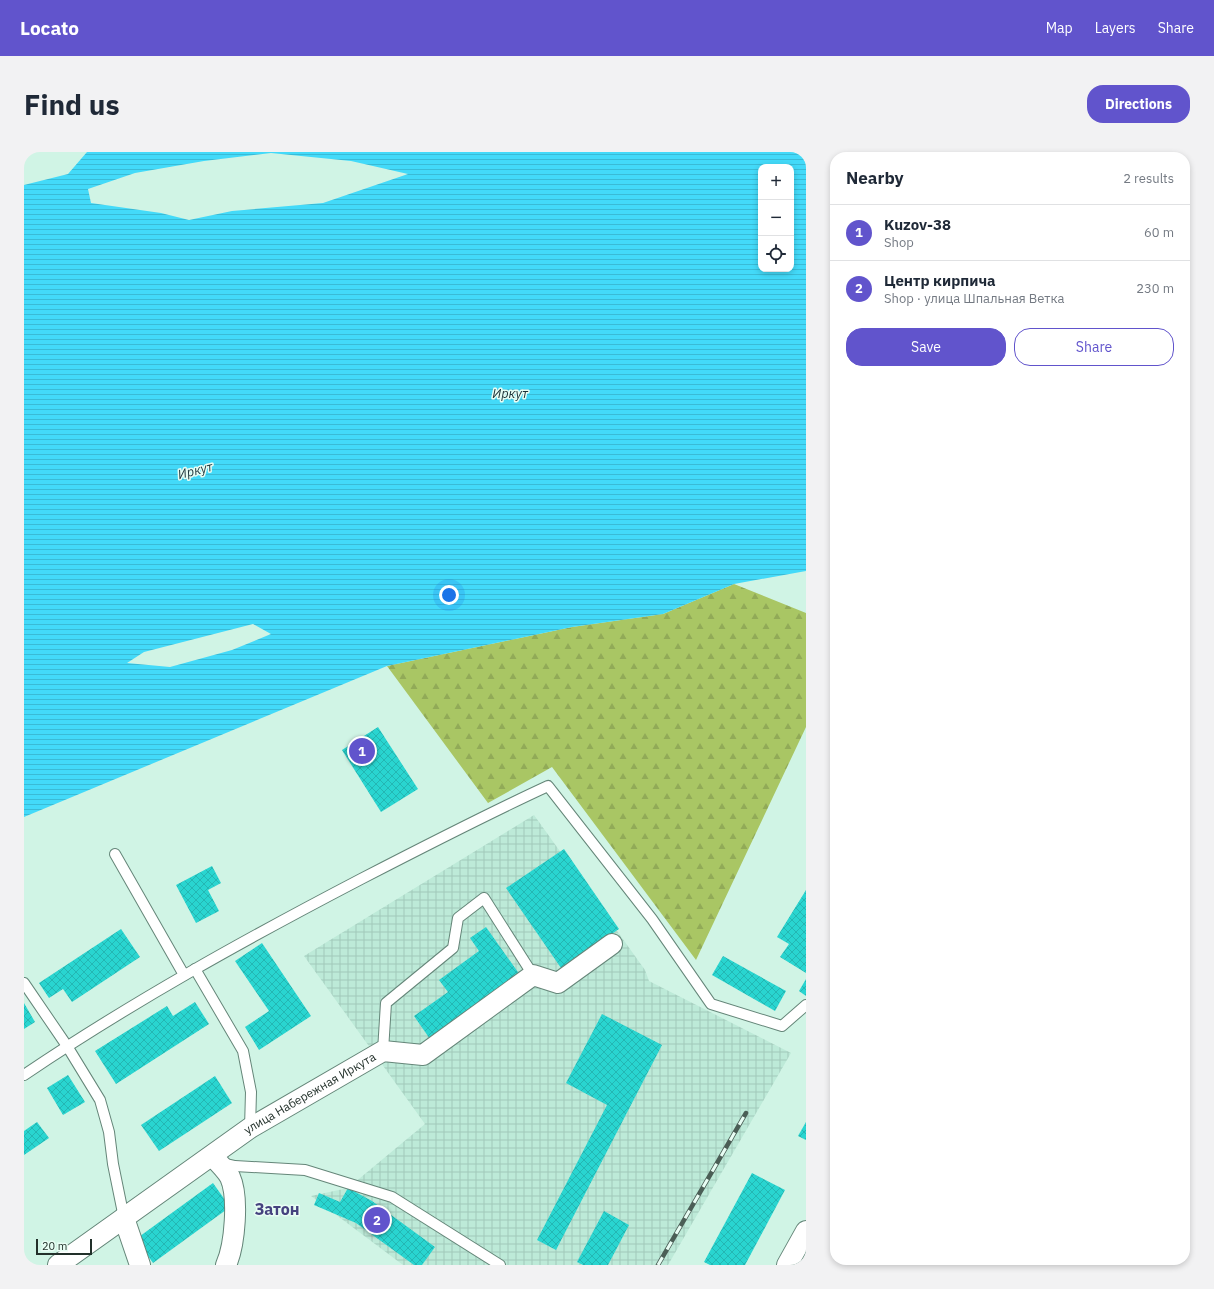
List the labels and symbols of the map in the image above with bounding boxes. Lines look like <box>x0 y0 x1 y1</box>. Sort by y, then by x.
water label: Иркут <box>492 385 529 402</box>
water label: Иркут <box>176 458 216 483</box>
your location <box>439 585 459 605</box>
pin: 1 <box>349 736 375 766</box>
street label: улица Набережная Иркута <box>241 1049 379 1137</box>
district label: Затон <box>254 1199 300 1219</box>
pin: 2 <box>364 1205 390 1235</box>
scale bar <box>36 1237 92 1256</box>

